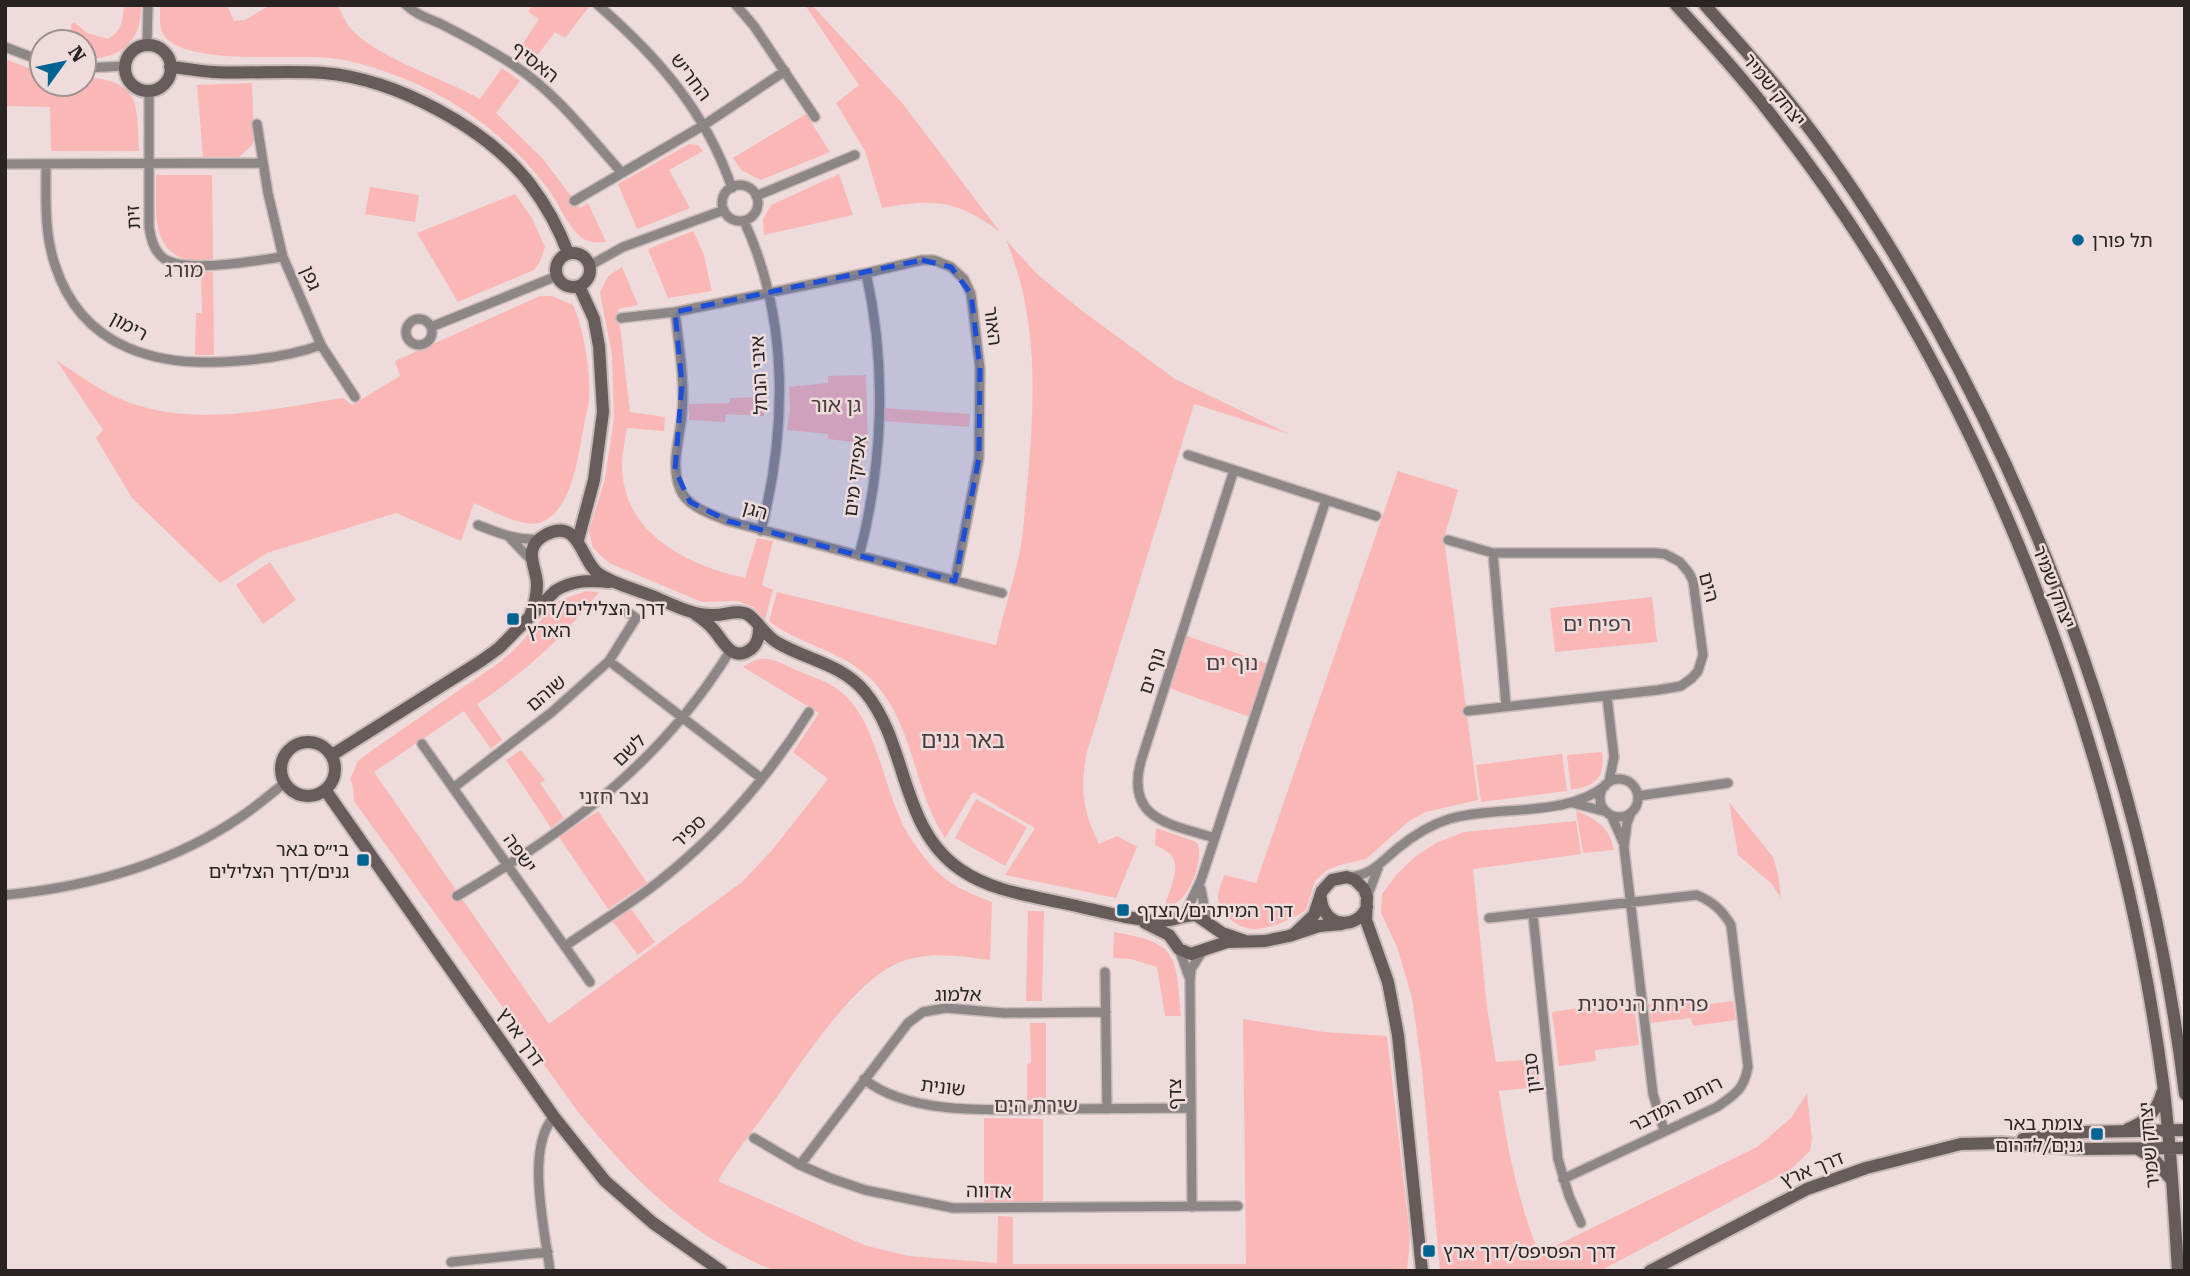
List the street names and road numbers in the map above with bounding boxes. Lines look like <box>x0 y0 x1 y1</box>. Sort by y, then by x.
street label: האסיף <box>507 36 563 88</box>
street label: החריש <box>666 49 716 105</box>
street label: יצחק שמיר <box>1738 49 1810 131</box>
street label: זית <box>121 204 145 230</box>
street label: גפן <box>296 262 326 294</box>
street label: האור <box>979 305 1007 347</box>
street label: רימון <box>106 306 152 346</box>
street label: איבי הנחל <box>745 335 773 415</box>
street label: אפיקי מים <box>839 434 871 518</box>
street label: הגן <box>740 495 770 525</box>
street label: יצחק שמיר <box>2028 542 2080 632</box>
street label: הים <box>1694 570 1724 604</box>
street label: נוף ים <box>1134 645 1170 697</box>
street label: שוהם <box>522 670 570 716</box>
street label: לשם <box>608 729 650 771</box>
street label: ספיר <box>667 809 711 853</box>
street label: ישפה <box>498 829 542 877</box>
street label: אלמוג <box>934 983 982 1006</box>
street label: דרך ארץ <box>493 1003 549 1071</box>
street label: סביון <box>1518 1052 1546 1094</box>
street label: רותם המדבר <box>1626 1071 1726 1137</box>
street label: שונית <box>919 1073 967 1101</box>
street label: צדף <box>1163 1078 1186 1110</box>
street label: יצחק שמיר <box>2134 1101 2164 1189</box>
street label: דרך ארץ <box>1777 1146 1847 1192</box>
street label: אדווה <box>966 1179 1012 1203</box>

